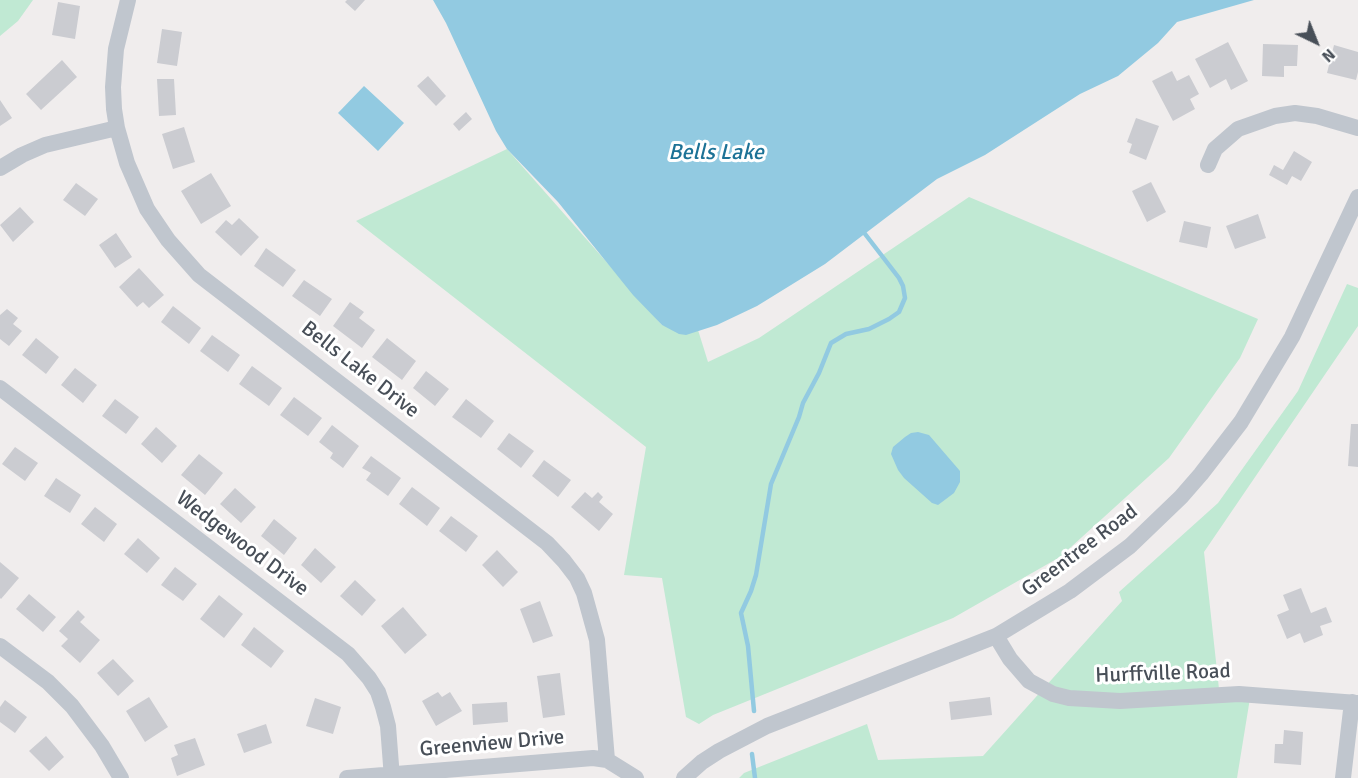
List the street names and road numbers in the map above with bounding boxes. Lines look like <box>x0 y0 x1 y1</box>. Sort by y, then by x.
street label: Bells Lake Drive <box>296 316 424 424</box>
street label: Wedgewood Drive <box>171 486 313 602</box>
street label: Greentree Road <box>1017 499 1143 603</box>
street label: Hurffville Road <box>1095 659 1231 689</box>
street label: Greenview Drive <box>419 725 565 763</box>

